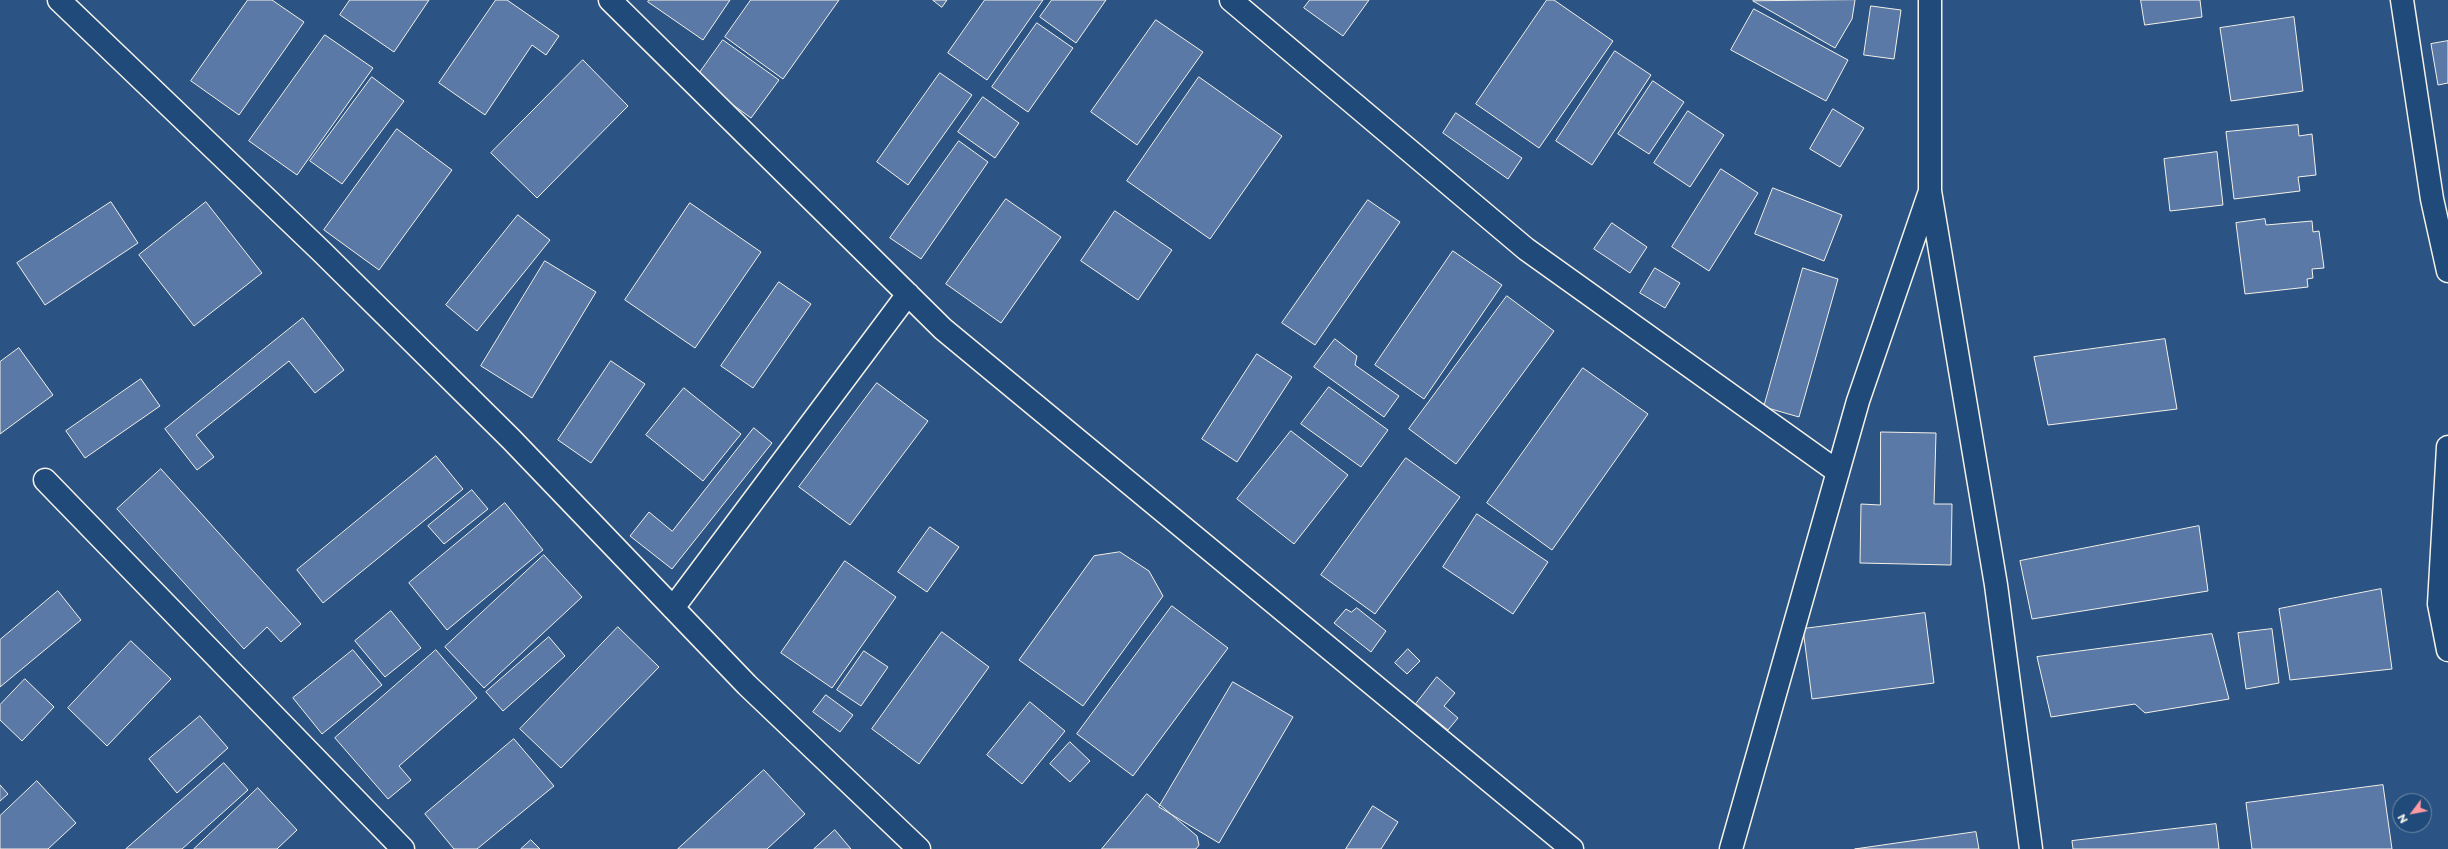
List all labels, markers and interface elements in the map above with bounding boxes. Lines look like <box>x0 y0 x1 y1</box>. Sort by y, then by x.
north arrow <box>2392 793 2432 833</box>
text: N <box>2393 811 2412 827</box>

